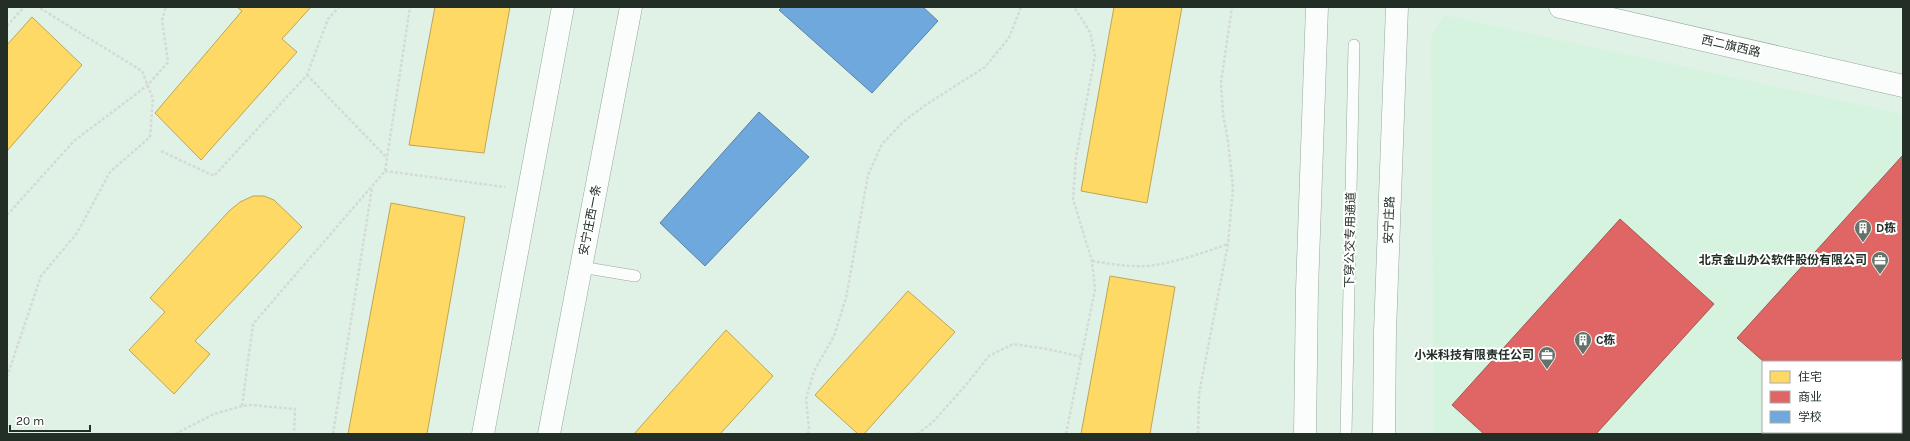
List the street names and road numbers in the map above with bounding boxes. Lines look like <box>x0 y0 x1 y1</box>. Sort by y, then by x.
street label: 西二旗西路 <box>1700 32 1762 60</box>
street label: 安宁庄西一条 <box>576 183 604 257</box>
street label: 下穿公交专用通道 <box>1342 192 1358 288</box>
street label: 安宁庄路 <box>1381 196 1397 244</box>

